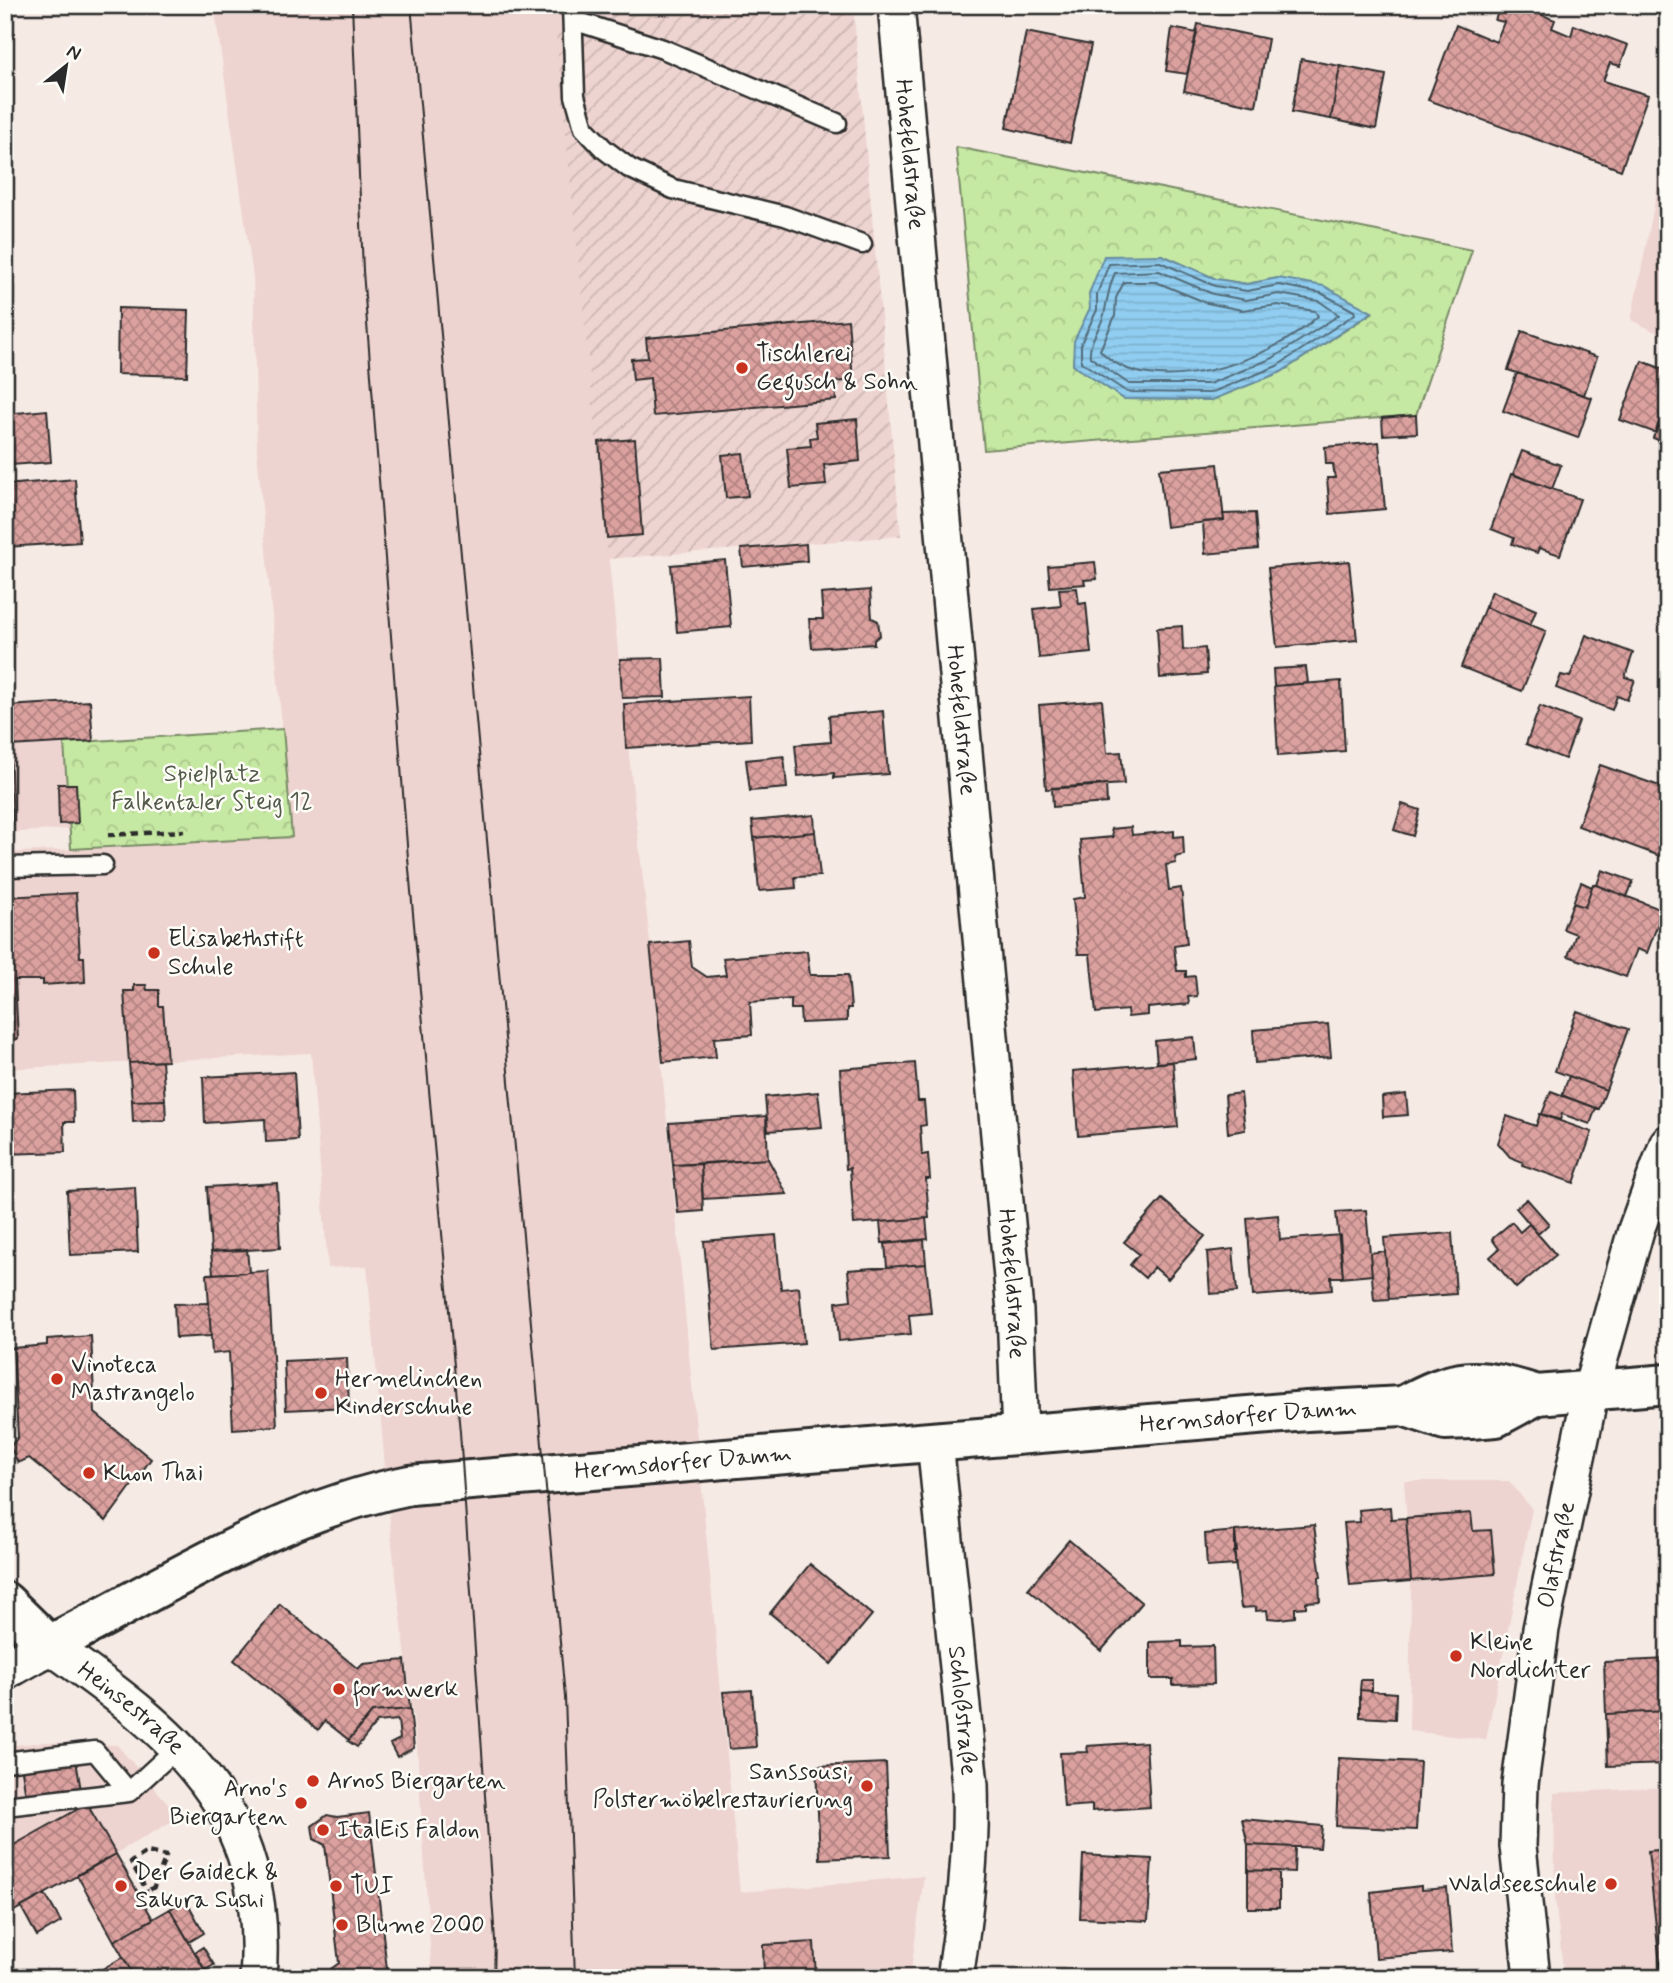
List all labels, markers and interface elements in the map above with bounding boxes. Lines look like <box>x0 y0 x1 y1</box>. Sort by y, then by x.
north arrow <box>32 32 102 102</box>
text: N <box>62 39 85 67</box>
street label: Hohefeldstraße <box>887 78 932 231</box>
place label: Tischlerei Gegusch & Sohn <box>756 339 918 401</box>
marker: Tischlerei Gegusch & Sohn <box>734 360 750 376</box>
street label: Hohefeldstraße <box>939 643 983 797</box>
park label: Spielplatz Falkentaler Steig 12 <box>111 759 313 818</box>
place label: Elisabethstift Schule <box>168 924 304 983</box>
marker: Elisabethstift Schule <box>146 945 162 961</box>
street label: Hohefeldstraße <box>990 1207 1032 1360</box>
place label: Vinoteca Mastrangelo <box>71 1350 195 1411</box>
place label: Hermelinchen Kinderschuhe <box>335 1364 482 1423</box>
marker: Vinoteca Mastrangelo <box>49 1371 65 1387</box>
marker: Hermelinchen Kinderschuhe <box>313 1385 329 1401</box>
street label: Hermsdorfer Damm <box>1138 1393 1358 1440</box>
street label: Hermsdorfer Damm <box>573 1438 793 1487</box>
place label: Khon Thai <box>103 1458 203 1489</box>
marker: Khon Thai <box>81 1465 97 1481</box>
street label: Olafstraße <box>1530 1498 1583 1611</box>
place label: Kleine Nordlichter <box>1470 1627 1590 1686</box>
street label: Schloßstraße <box>940 1644 984 1777</box>
marker: Kleine Nordlichter <box>1448 1648 1464 1664</box>
street label: Heinsestraße <box>71 1655 192 1762</box>
place label: formwerk <box>353 1674 458 1707</box>
marker: formwerk <box>331 1681 347 1697</box>
place label: Sanssousi, Polstermöbelrestaurierung <box>593 1757 853 1816</box>
place label: Arnos Biergarten <box>327 1766 506 1799</box>
marker: Arnos Biergarten <box>305 1773 321 1789</box>
place label: Arno's Biergarten <box>170 1774 287 1835</box>
marker: Sanssousi, Polstermöbelrestaurierung <box>859 1778 875 1794</box>
marker: Arno's Biergarten <box>293 1795 309 1811</box>
place label: ItalEis Faldon <box>337 1815 480 1846</box>
marker: ItalEis Faldon <box>315 1822 331 1838</box>
place label: Der Gaideck & Sakura Sushi <box>135 1857 278 1916</box>
place label: Waldseeschule <box>1449 1869 1597 1900</box>
place label: TUI <box>350 1871 394 1902</box>
marker: Waldseeschule <box>1603 1876 1619 1892</box>
marker: Der Gaideck & Sakura Sushi <box>113 1878 129 1894</box>
marker: TUI <box>328 1878 344 1894</box>
place label: Blume 2000 <box>356 1910 485 1941</box>
marker: Blume 2000 <box>334 1917 350 1933</box>

